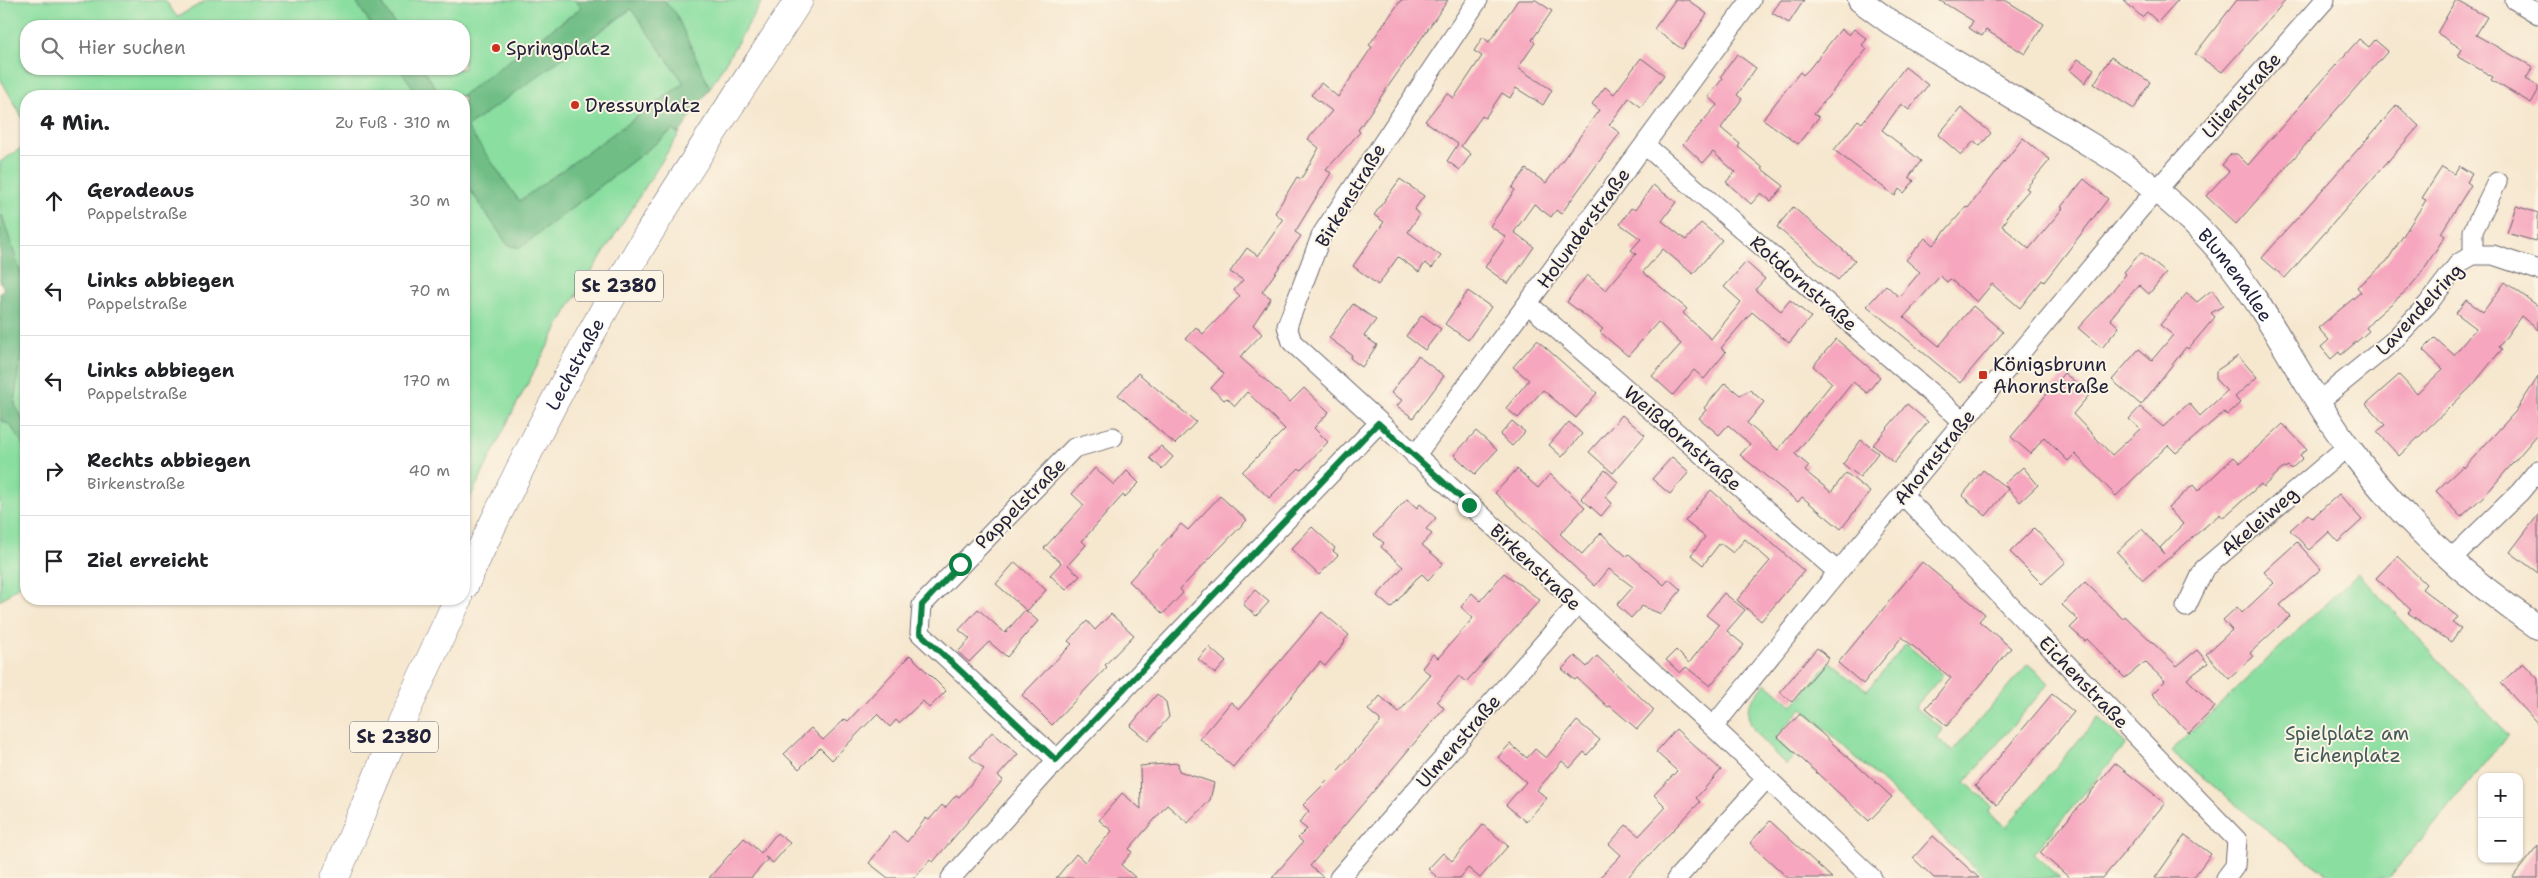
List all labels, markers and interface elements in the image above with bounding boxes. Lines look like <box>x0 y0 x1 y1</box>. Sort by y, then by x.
search box <box>20 20 470 75</box>
icon: search <box>38 34 66 62</box>
text: Hier suchen <box>78 35 186 60</box>
place label: Springplatz <box>506 36 611 61</box>
marker: Springplatz <box>490 42 502 54</box>
street label: Lilienstraße <box>2196 47 2287 144</box>
place label: Dressurplatz <box>585 93 701 118</box>
marker: Dressurplatz <box>569 99 581 111</box>
text: 4 Min. <box>40 109 110 137</box>
text: Zu Fuß · 310 m <box>335 112 450 133</box>
street label: Birkenstraße <box>1310 139 1391 252</box>
street label: Holunderstraße <box>1531 163 1636 294</box>
text: Geradeaus <box>87 178 194 203</box>
icon: ahead <box>40 187 68 215</box>
text: 30 m <box>409 190 450 211</box>
text: Pappelstraße <box>87 203 188 224</box>
street label: Blumenallee <box>2192 223 2278 327</box>
street label: Rotdornstraße <box>1745 230 1863 337</box>
street label: Lavendelring <box>2370 258 2469 361</box>
text: Links abbiegen <box>87 268 234 293</box>
road number: St 2380 <box>575 270 663 302</box>
icon: left <box>40 277 68 305</box>
text: 70 m <box>409 280 450 301</box>
text: Pappelstraße <box>87 293 188 314</box>
street label: Lechstraße <box>540 314 610 415</box>
place label: Königsbrunn Ahornstraße <box>1993 352 2109 399</box>
text: Links abbiegen <box>87 358 234 383</box>
icon: left <box>40 367 68 395</box>
marker: Königsbrunn Ahornstraße <box>1977 369 1989 381</box>
text: 170 m <box>403 370 450 391</box>
street label: Weißdornstraße <box>1618 380 1747 497</box>
text: Pappelstraße <box>87 383 188 404</box>
street label: Ahornstraße <box>1888 404 1981 510</box>
text: Rechts abbiegen <box>87 448 251 473</box>
street label: Pappelstraße <box>969 452 1071 554</box>
icon: right <box>40 457 68 485</box>
text: 40 m <box>408 460 450 481</box>
text: Birkenstraße <box>87 473 185 494</box>
street label: Akeleiweg <box>2215 481 2303 562</box>
route end <box>1458 494 1481 517</box>
street label: Birkenstraße <box>1484 518 1587 616</box>
icon: arrive <box>40 547 68 575</box>
text: Ziel erreicht <box>87 548 208 573</box>
route start <box>949 553 972 576</box>
street label: Eichenstraße <box>2033 631 2134 734</box>
street label: Ulmenstraße <box>1411 689 1506 794</box>
park label: Spielplatz am Eichenplatz <box>2285 721 2409 768</box>
road number: St 2380 <box>350 722 438 752</box>
map controls <box>2478 773 2523 863</box>
button: + <box>2478 773 2523 818</box>
button: − <box>2478 818 2523 863</box>

